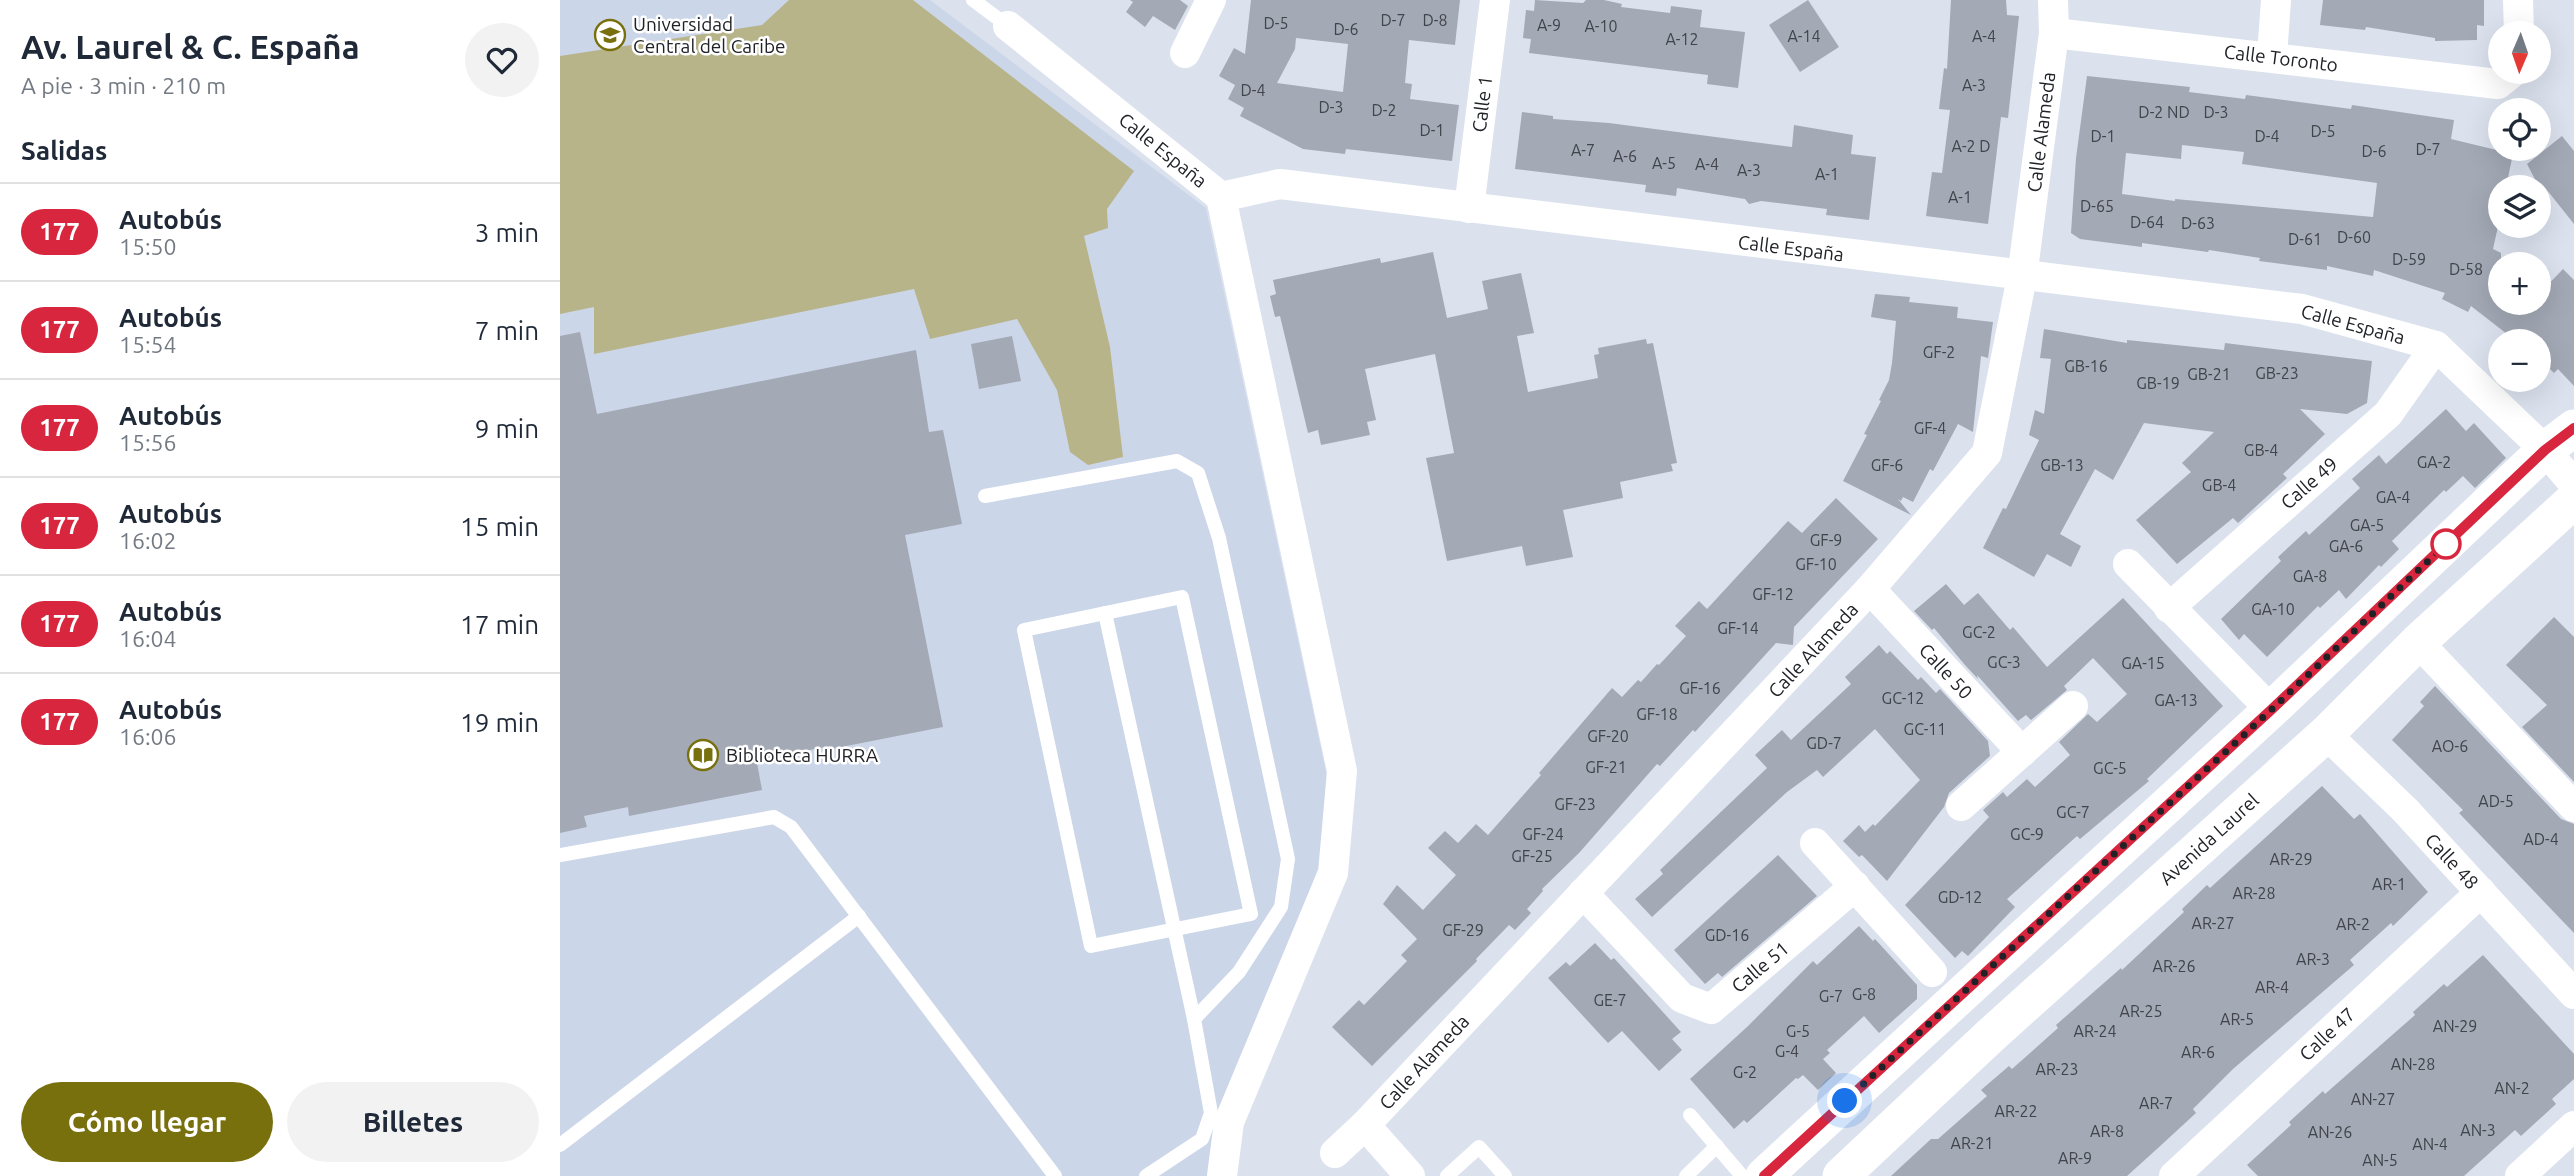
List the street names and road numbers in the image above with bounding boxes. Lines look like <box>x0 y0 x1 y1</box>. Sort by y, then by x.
street label: Calle Toronto <box>2223 40 2339 76</box>
street label: Calle Alameda <box>2023 71 2059 193</box>
street label: Calle 1 <box>1468 74 1496 134</box>
street label: Calle España <box>1115 108 1211 192</box>
street label: Calle España <box>1737 231 1845 265</box>
street label: Calle España <box>2299 300 2407 348</box>
street label: Calle 49 <box>2276 452 2342 514</box>
street label: Calle Alameda <box>1764 598 1862 702</box>
street label: Calle 50 <box>1915 639 1977 703</box>
street label: Avenida Laurel <box>2155 789 2263 889</box>
street label: Calle 48 <box>2421 829 2483 893</box>
street label: Calle 51 <box>1727 937 1793 997</box>
street label: Calle 47 <box>2295 1003 2359 1065</box>
street label: Calle Alameda <box>1375 1010 1473 1114</box>

